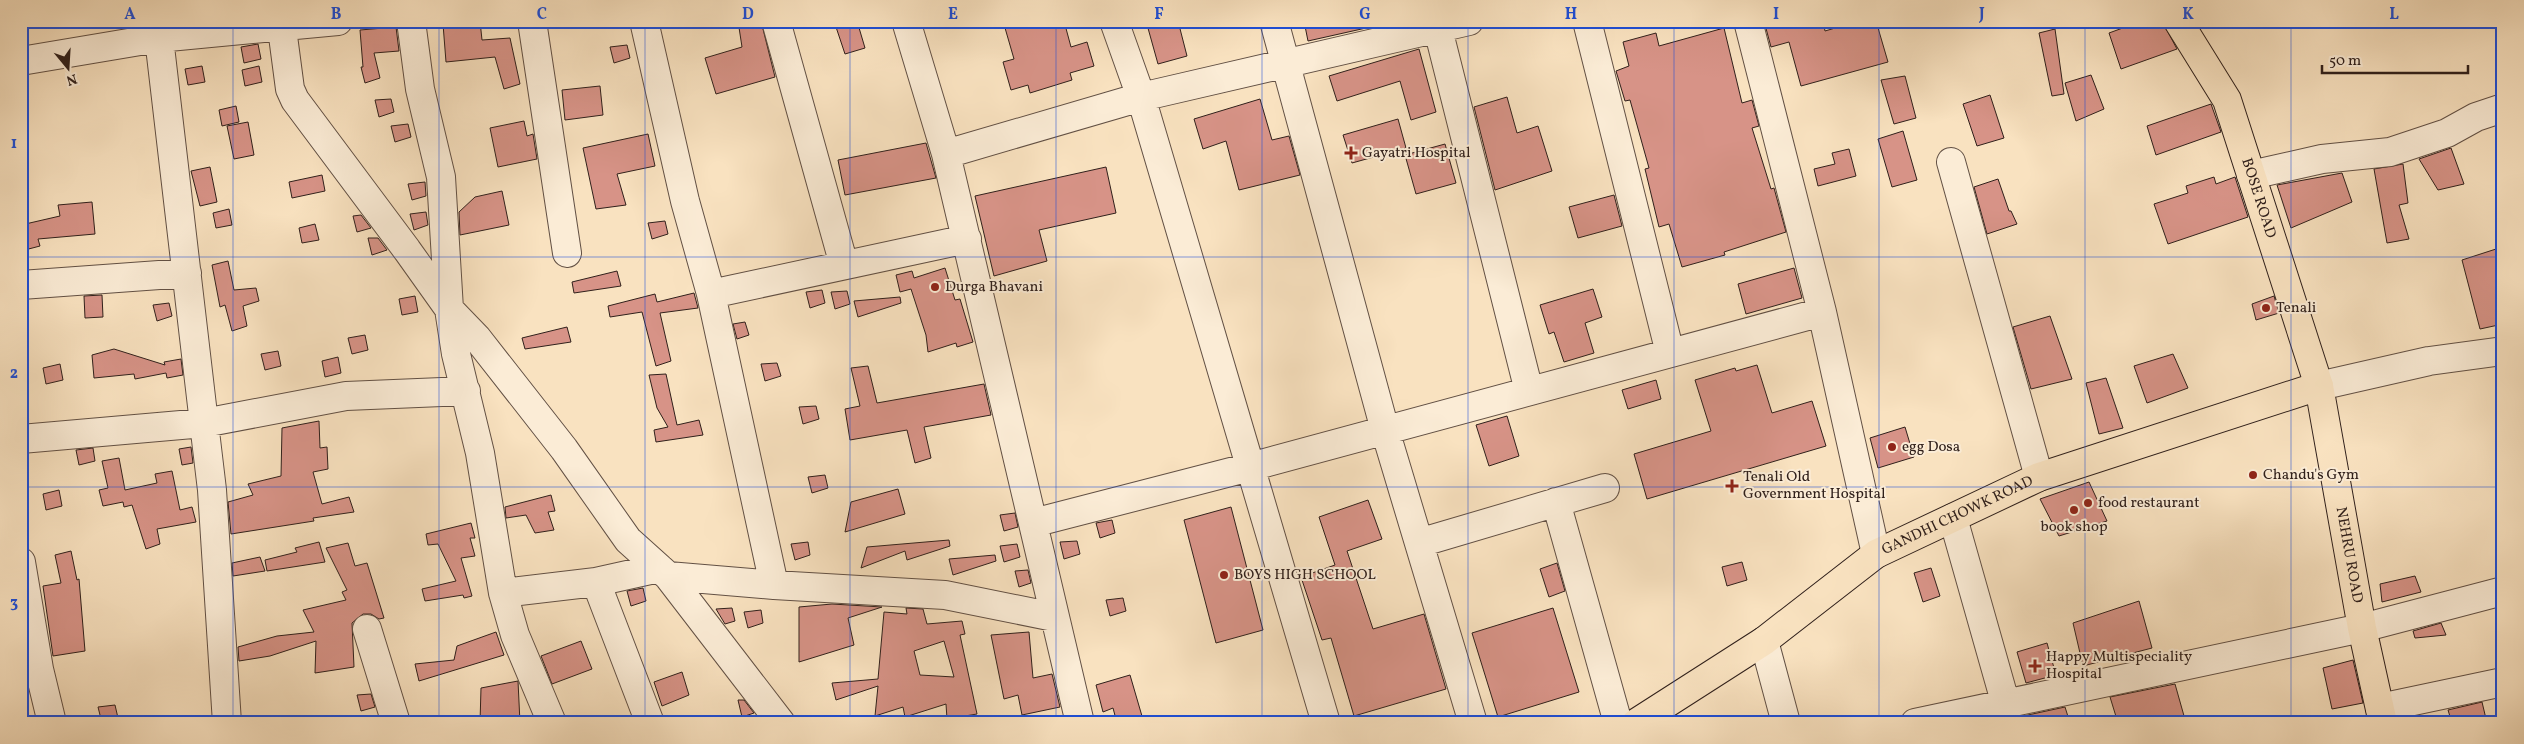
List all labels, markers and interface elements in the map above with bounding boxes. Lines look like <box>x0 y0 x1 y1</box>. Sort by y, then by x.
text: A <box>124 4 136 26</box>
text: B <box>331 4 342 26</box>
text: C <box>537 4 547 26</box>
text: D <box>742 4 754 26</box>
text: E <box>948 4 958 26</box>
text: F <box>1154 4 1164 26</box>
text: G <box>1359 4 1371 26</box>
text: H <box>1565 4 1577 26</box>
text: I <box>1773 4 1779 26</box>
text: J <box>1978 4 1985 26</box>
text: K <box>2182 4 2194 26</box>
text: L <box>2389 4 2399 26</box>
north arrow <box>42 42 92 92</box>
scale bar <box>2322 42 2468 74</box>
text: 50 m <box>2329 51 2361 72</box>
text: N <box>64 68 79 90</box>
text: 1 <box>11 133 17 155</box>
place label: Gayatri Hospital <box>1362 143 1470 164</box>
marker: Gayatri Hospital <box>1344 146 1358 160</box>
street label: BOSE ROAD <box>2236 155 2281 241</box>
place label: Durga Bhavani <box>945 277 1043 298</box>
marker: Durga Bhavani <box>929 281 941 293</box>
place label: Tenali <box>2276 298 2316 319</box>
marker: Tenali <box>2260 302 2272 314</box>
text: 2 <box>10 363 18 385</box>
place label: egg Dosa <box>1902 437 1960 458</box>
marker: egg Dosa <box>1886 441 1898 453</box>
place label: Chandu's Gym <box>2263 465 2359 486</box>
place label: Tenali Old Government Hospital <box>1743 467 1886 505</box>
marker: Chandu's Gym <box>2247 469 2259 481</box>
street label: GANDHI CHOWK ROAD <box>1878 471 2037 560</box>
marker: Tenali Old Government Hospital <box>1725 479 1739 493</box>
place label: food restaurant <box>2098 493 2200 514</box>
marker: food restaurant <box>2082 497 2094 509</box>
marker: book shop <box>2068 504 2080 516</box>
street label: NEHRU ROAD <box>2330 505 2368 605</box>
place label: book shop <box>2040 517 2108 538</box>
place label: BOYS HIGH SCHOOL <box>1234 565 1376 586</box>
marker: BOYS HIGH SCHOOL <box>1218 569 1230 581</box>
text: 3 <box>10 592 18 614</box>
place label: Happy Multispeciality Hospital <box>2046 647 2192 685</box>
marker: Happy Multispeciality Hospital <box>2028 659 2042 673</box>

